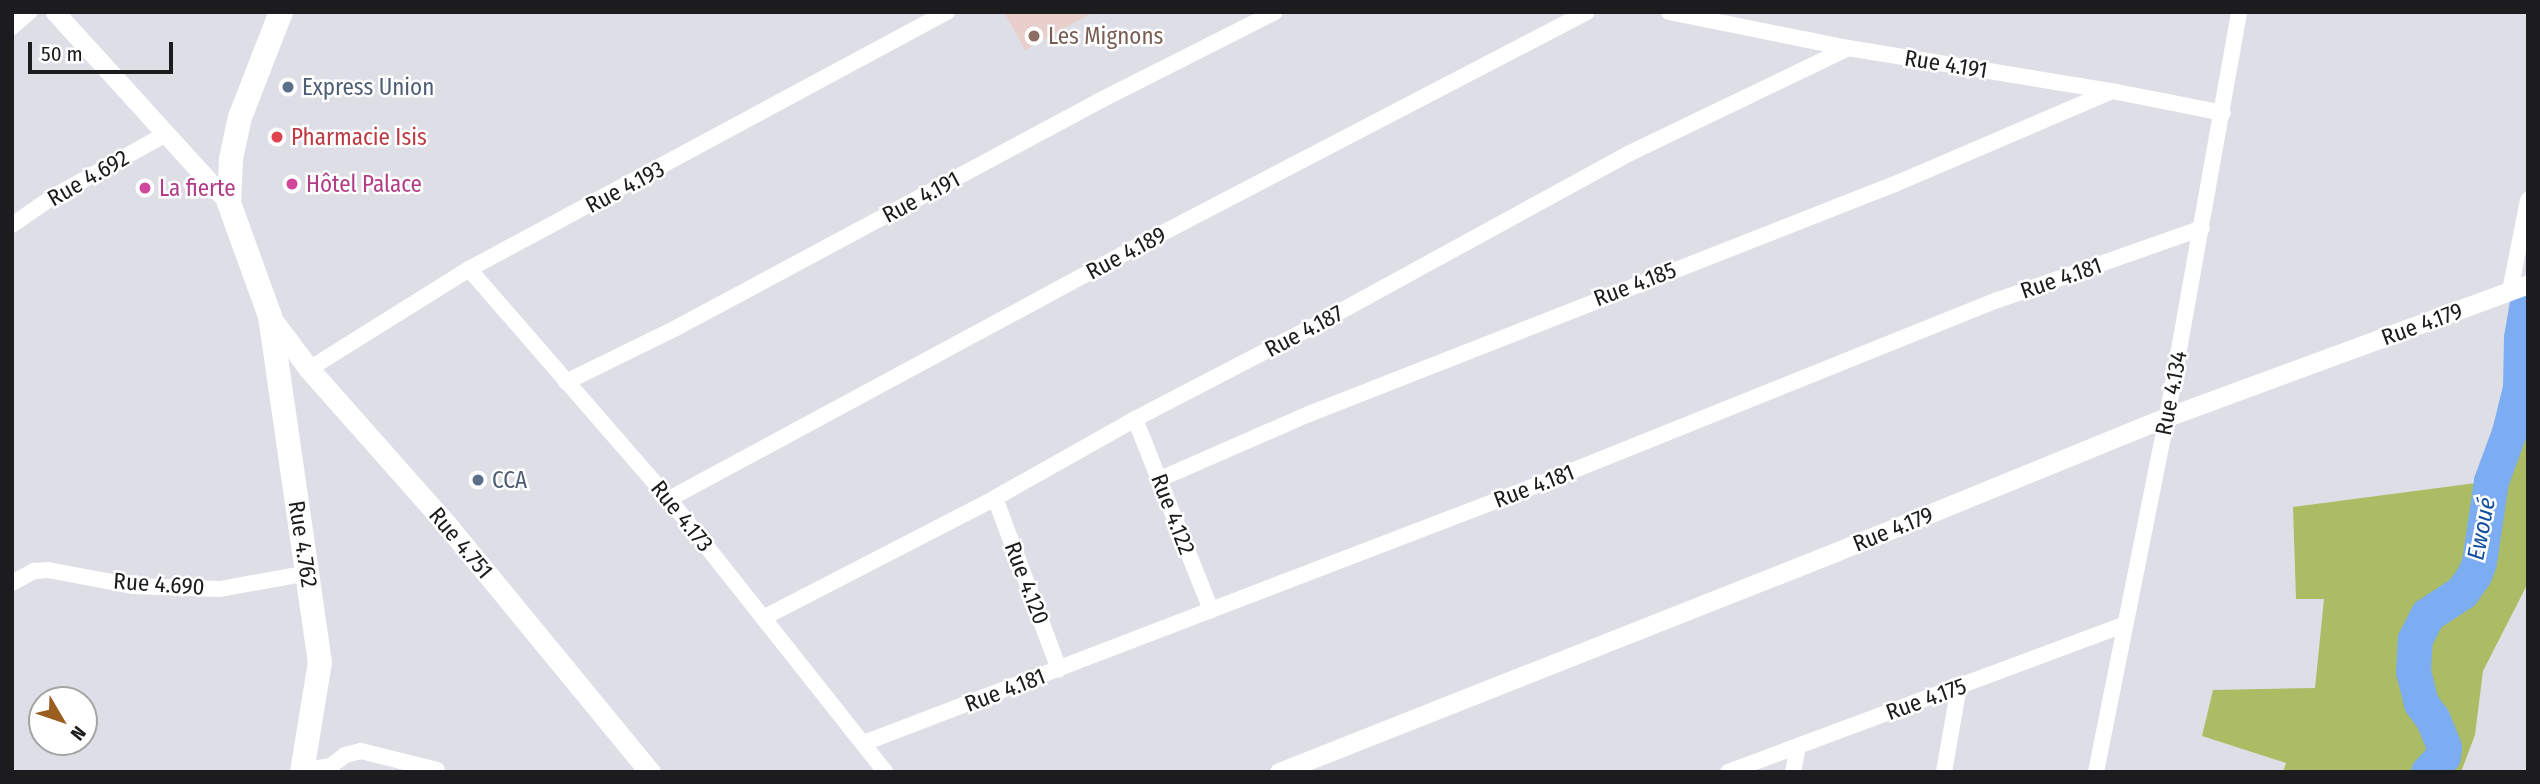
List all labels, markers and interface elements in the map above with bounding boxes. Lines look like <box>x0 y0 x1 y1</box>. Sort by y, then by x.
place label: Les Mignons <box>1048 22 1163 50</box>
scale bar <box>32 28 177 72</box>
marker: Les Mignons <box>1026 28 1042 44</box>
text: 50 m <box>41 41 83 67</box>
street label: Rue 4.191 <box>1902 44 1990 84</box>
place label: Express Union <box>302 73 434 101</box>
marker: Express Union <box>280 79 296 95</box>
place label: Pharmacie Isis <box>291 123 427 151</box>
marker: Pharmacie Isis <box>269 129 285 145</box>
street label: Rue 4.692 <box>42 144 134 212</box>
street label: Rue 4.193 <box>581 155 669 219</box>
street label: Rue 4.191 <box>878 165 964 229</box>
place label: Hôtel Palace <box>306 170 422 198</box>
place label: La fierte <box>159 174 236 202</box>
marker: Hôtel Palace <box>284 176 300 192</box>
marker: La fierte <box>137 180 153 196</box>
street label: Rue 4.189 <box>1081 221 1171 285</box>
street label: Rue 4.181 <box>2017 251 2105 305</box>
street label: Rue 4.185 <box>1590 256 1680 312</box>
street label: Rue 4.179 <box>2378 297 2466 351</box>
street label: Rue 4.187 <box>1260 299 1348 363</box>
street label: Rue 4.134 <box>2149 348 2193 438</box>
street label: Rue 4.181 <box>1490 458 1578 514</box>
place label: CCA <box>492 466 527 494</box>
street label: Rue 4.122 <box>1145 470 1201 558</box>
marker: CCA <box>470 472 486 488</box>
street label: Rue 4.173 <box>645 475 719 557</box>
water label: Ewoué <box>2462 495 2502 563</box>
street label: Rue 4.762 <box>283 499 323 589</box>
street label: Rue 4.179 <box>1849 500 1937 558</box>
street label: Rue 4.751 <box>423 502 499 584</box>
street label: Rue 4.120 <box>999 538 1055 628</box>
street label: Rue 4.690 <box>112 567 206 601</box>
street label: Rue 4.181 <box>961 662 1049 718</box>
street label: Rue 4.175 <box>1882 672 1970 726</box>
north arrow <box>28 686 98 756</box>
text: N <box>66 722 91 745</box>

